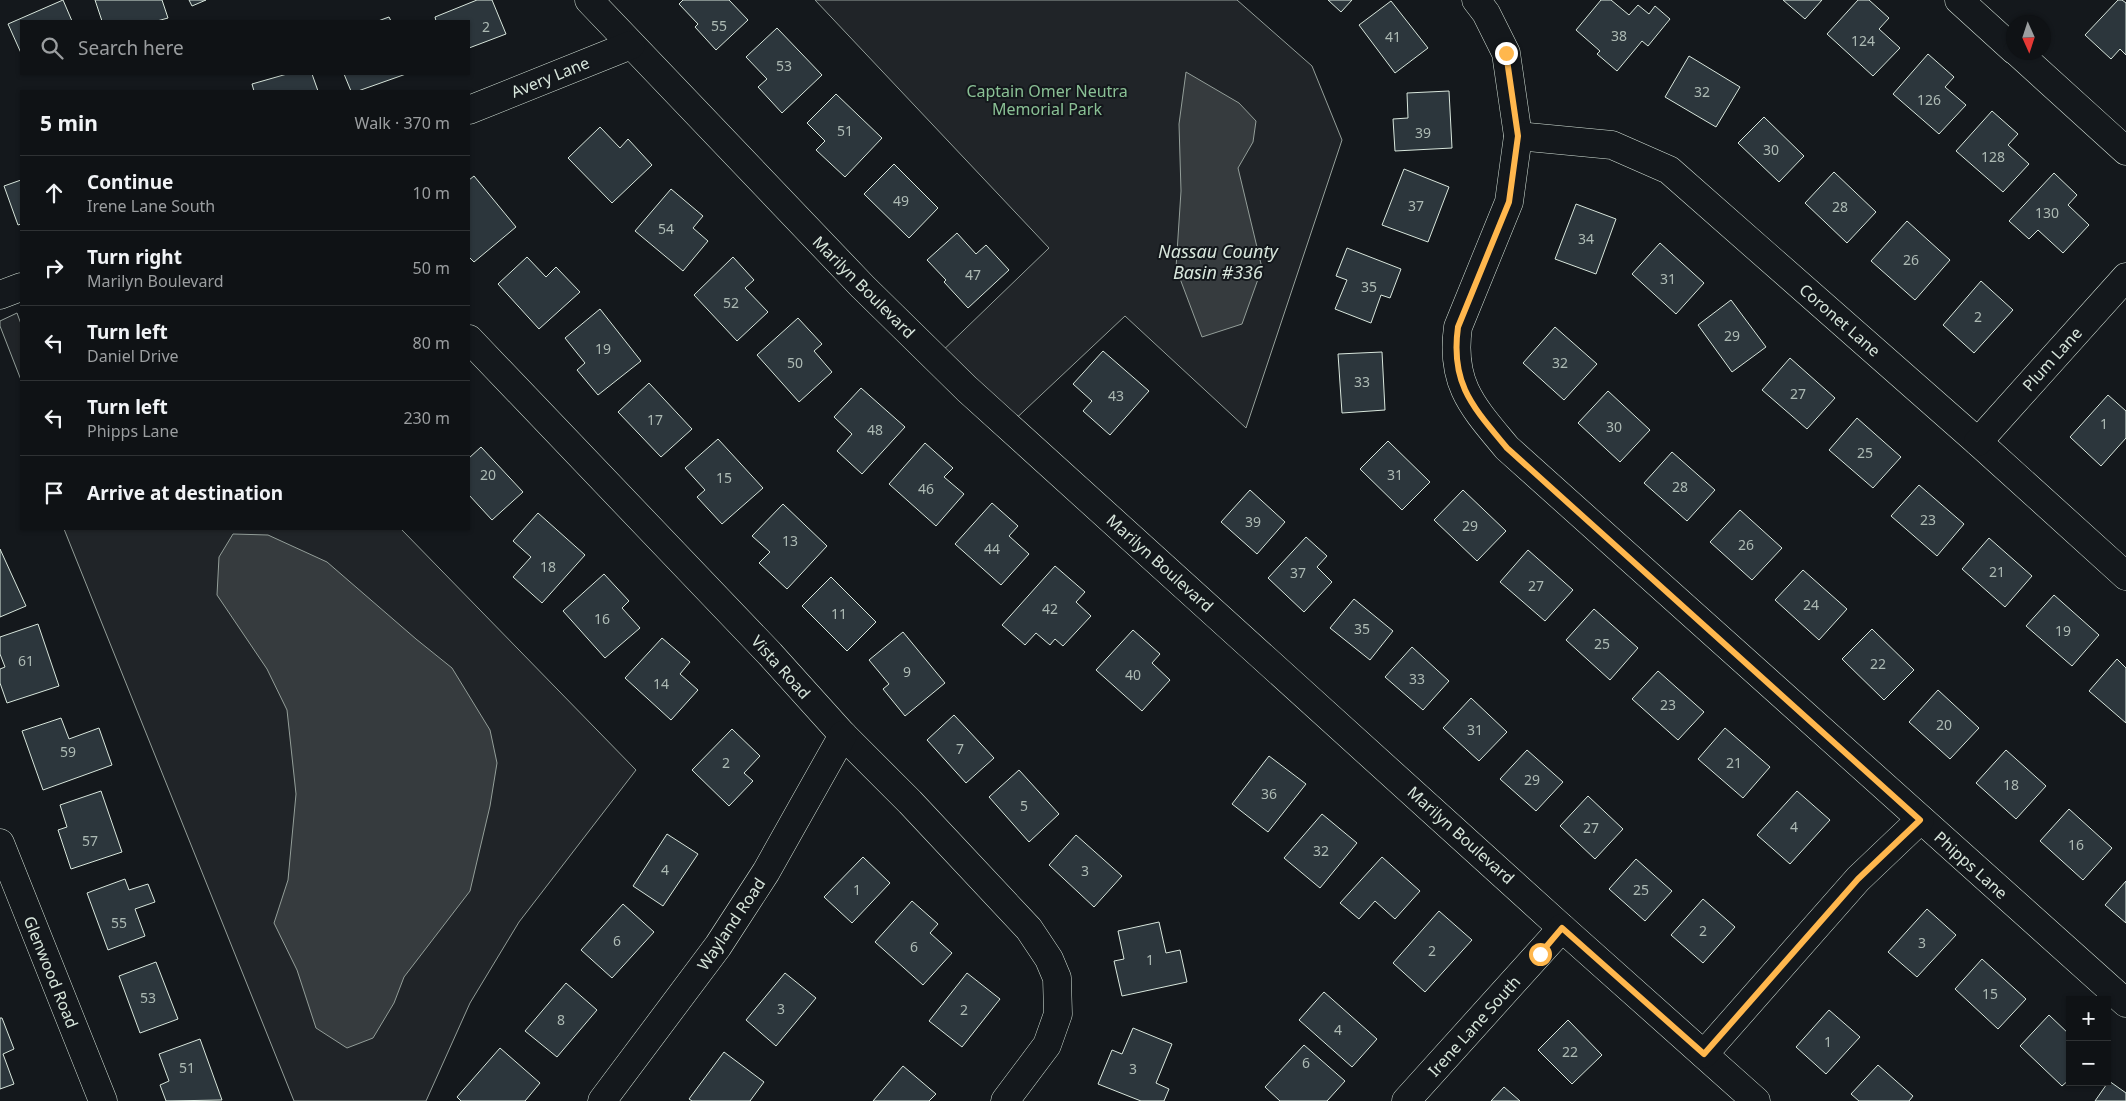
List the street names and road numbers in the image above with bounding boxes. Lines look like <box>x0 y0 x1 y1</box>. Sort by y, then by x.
street label: Avery Lane <box>508 51 592 103</box>
street label: Marilyn Boulevard <box>808 231 920 343</box>
street label: Coronet Lane <box>1795 279 1885 361</box>
street label: Plum Lane <box>2017 322 2087 396</box>
street label: Marilyn Boulevard <box>1102 509 1218 617</box>
street label: Vista Road <box>746 630 816 704</box>
street label: Marilyn Boulevard <box>1403 781 1519 889</box>
street label: Phipps Lane <box>1930 826 2012 904</box>
street label: Wayland Road <box>692 873 770 975</box>
street label: Glenwood Road <box>18 913 84 1031</box>
street label: Irene Lane South <box>1423 971 1525 1081</box>

